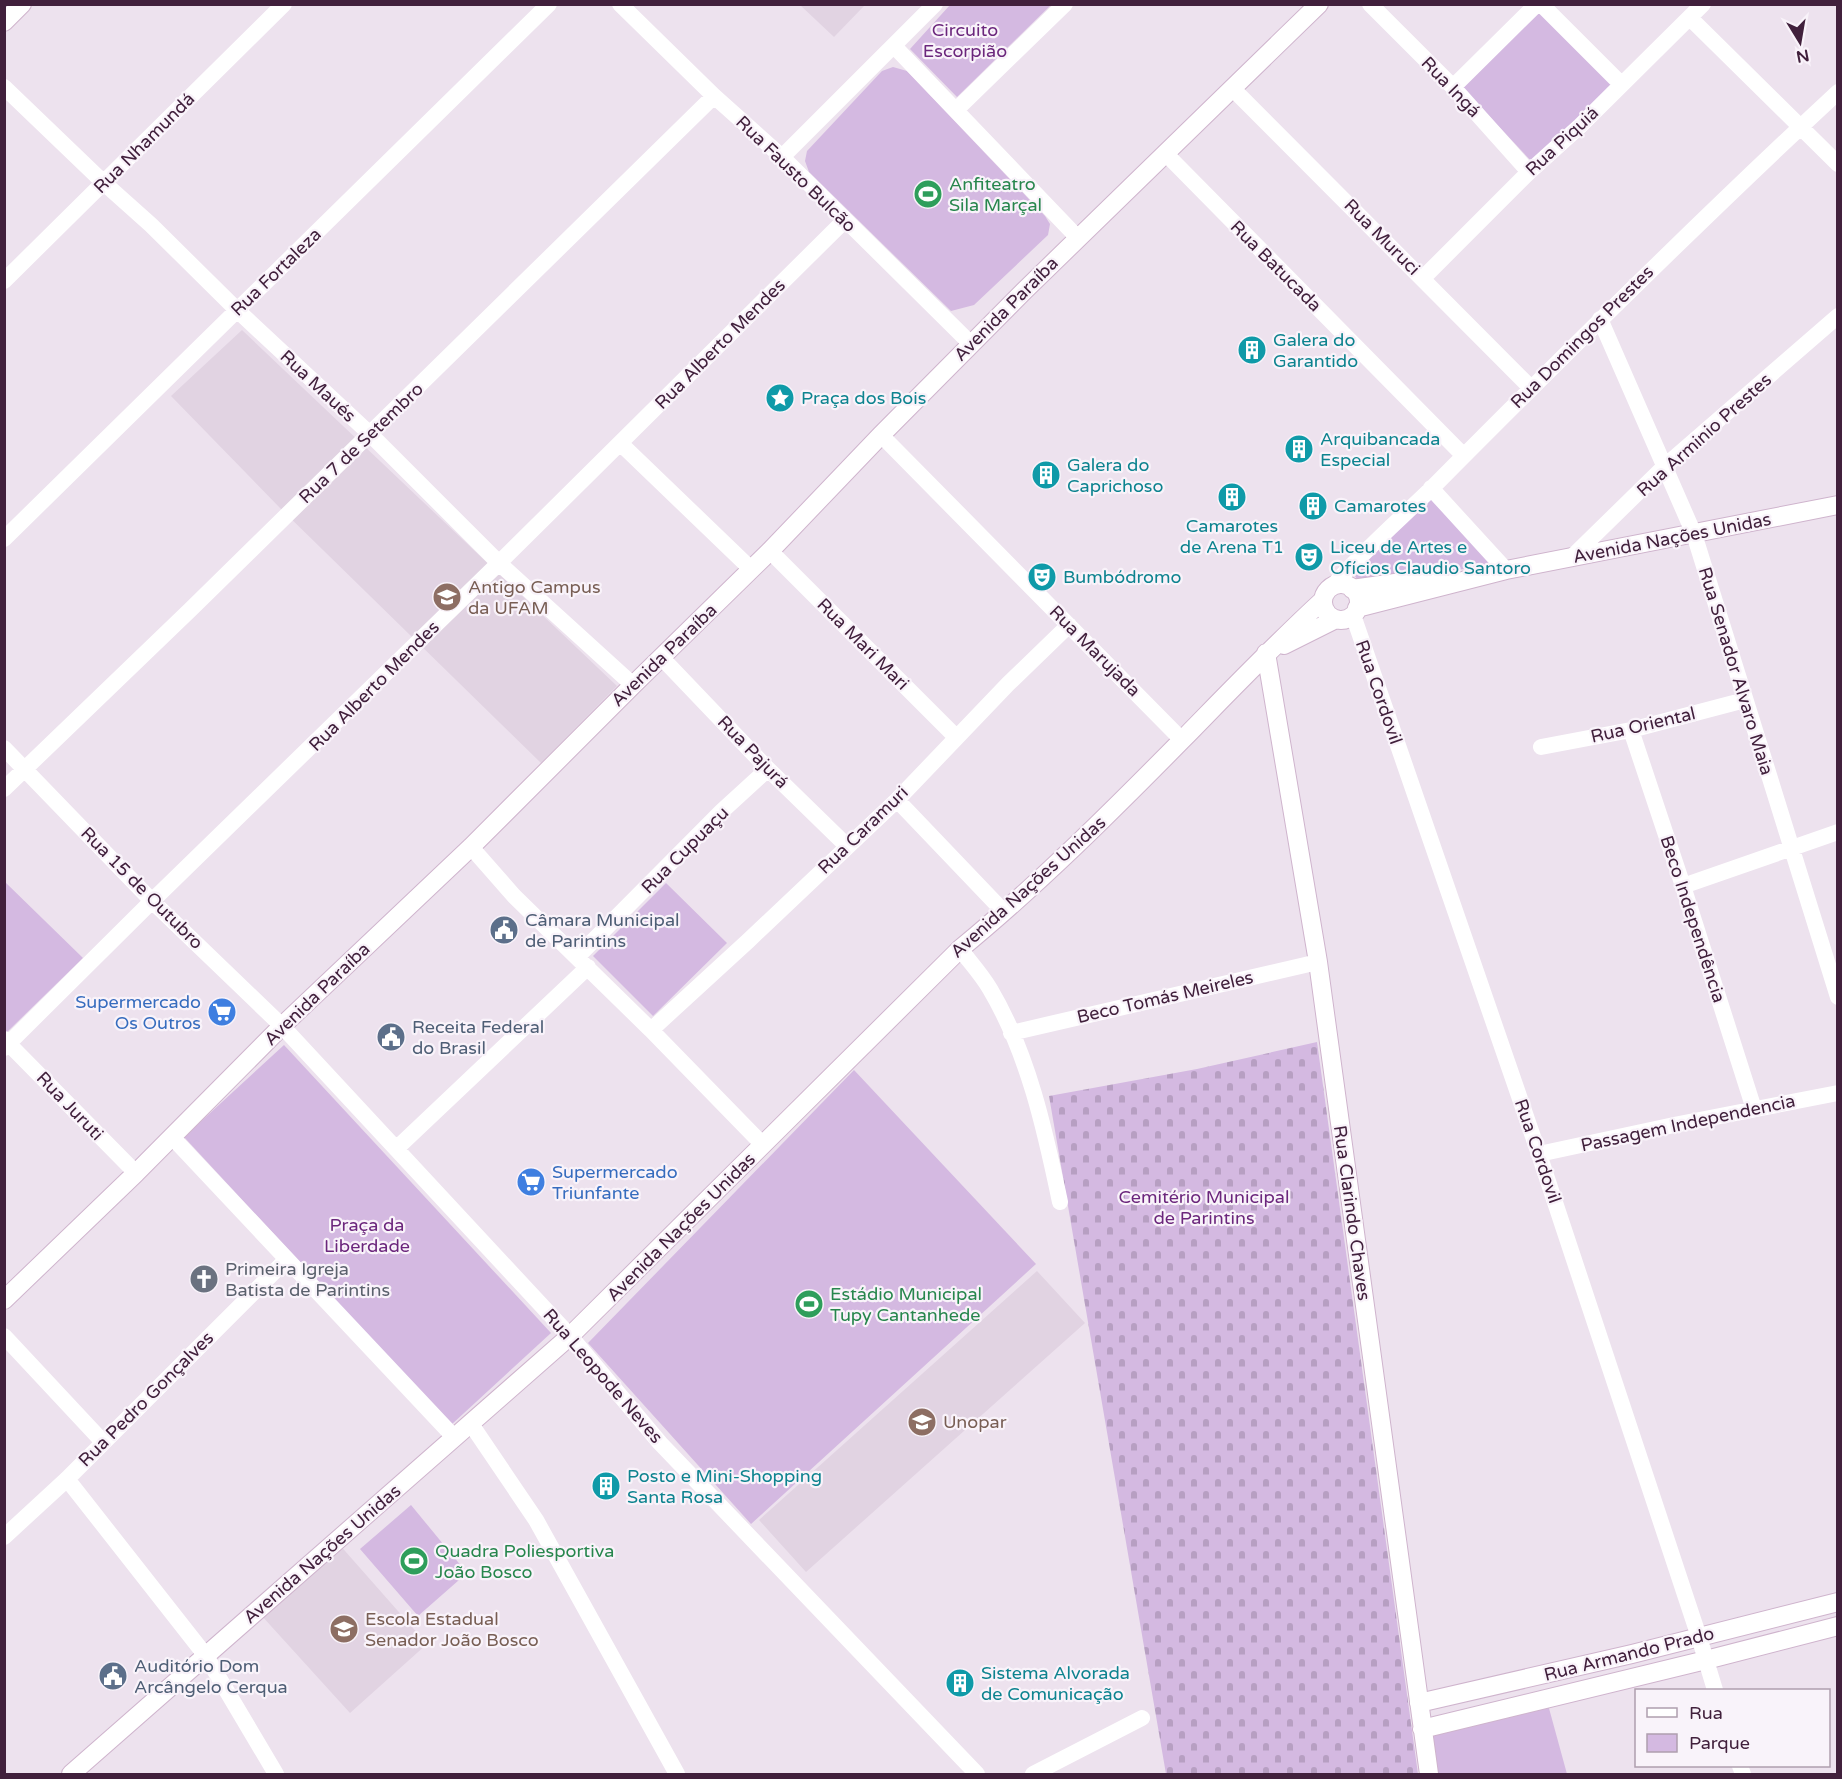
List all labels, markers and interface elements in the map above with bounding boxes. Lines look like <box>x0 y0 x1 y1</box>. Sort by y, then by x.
north arrow <box>1770 12 1830 72</box>
park label: Circuito Escorpião <box>923 19 1007 62</box>
text: N <box>1794 45 1811 67</box>
street label: Rua Ingá <box>1417 52 1485 122</box>
street label: Rua Nhamundá <box>89 88 199 198</box>
street label: Rua Piquiá <box>1521 102 1603 180</box>
street label: Rua Fausto Bulcão <box>731 111 861 237</box>
place label: Anfiteatro Sila Marçal <box>949 173 1042 216</box>
sports icon: Anfiteatro Sila Marçal <box>912 178 944 210</box>
street label: Rua Muruci <box>1339 194 1425 280</box>
street label: Rua Batucada <box>1226 216 1326 316</box>
street label: Rua Fortaleza <box>226 223 326 321</box>
street label: Avenida Paraíba <box>949 252 1063 366</box>
street label: Rua Domingos Prestes <box>1506 261 1658 413</box>
street label: Rua Alberto Mendes <box>650 274 790 414</box>
place label: Galera do Garantido <box>1273 329 1358 372</box>
building icon: Galera do Garantido <box>1236 334 1268 366</box>
street label: Rua Maués <box>275 345 361 427</box>
street label: Rua Arminio Prestes <box>1632 369 1776 501</box>
street label: Rua 7 de Setembro <box>294 378 428 508</box>
place icon: Praça dos Bois <box>764 382 796 414</box>
place label: Praça dos Bois <box>801 387 926 409</box>
place label: Arquibancada Especial <box>1320 428 1440 471</box>
building icon: Arquibancada Especial <box>1283 433 1315 465</box>
place label: Galera do Caprichoso <box>1067 454 1163 497</box>
building icon: Galera do Caprichoso <box>1030 459 1062 491</box>
building icon: Camarotes de Arena T1 <box>1216 481 1248 513</box>
building icon: Camarotes <box>1297 490 1329 522</box>
place label: Camarotes <box>1334 495 1426 517</box>
street label: Avenida Nações Unidas <box>1571 508 1773 568</box>
place label: Camarotes de Arena T1 <box>1180 515 1284 558</box>
place label: Liceu de Artes e Ofícios Claudio Santoro <box>1330 536 1531 579</box>
theatre icon: Liceu de Artes e Ofícios Claudio Santoro <box>1293 541 1325 573</box>
theatre icon: Bumbódromo <box>1026 561 1058 593</box>
street label: Rua Senador Alvaro Maia <box>1694 564 1778 778</box>
place label: Bumbódromo <box>1063 566 1182 588</box>
place label: Antigo Campus da UFAM <box>468 576 601 619</box>
school or university icon: Antigo Campus da UFAM <box>431 581 463 613</box>
street label: Rua Mari Mari <box>812 593 914 695</box>
street label: Avenida Paraíba <box>606 599 722 711</box>
street label: Rua Marujada <box>1045 601 1145 701</box>
street label: Rua Alberto Mendes <box>304 616 444 756</box>
street label: Rua Cordovil <box>1351 637 1407 747</box>
street label: Rua Oriental <box>1588 702 1698 748</box>
street label: Rua Pajurá <box>713 711 793 793</box>
street label: Rua Caramuri <box>813 781 913 879</box>
street label: Rua Cupuaçu <box>637 802 733 898</box>
street label: Avenida Nações Unidas <box>946 811 1110 963</box>
street label: Rua 15 de Outubro <box>76 822 208 954</box>
street label: Beco Independência <box>1656 833 1730 1005</box>
place label: Câmara Municipal de Parintins <box>525 909 680 952</box>
public building icon: Câmara Municipal de Parintins <box>488 914 520 946</box>
street label: Avenida Paraíba <box>259 938 375 1050</box>
street label: Beco Tomás Meireles <box>1075 966 1255 1028</box>
place label: Supermercado Os Outros <box>75 991 201 1034</box>
supermarket icon: Supermercado Os Outros <box>206 996 238 1028</box>
place label: Receita Federal do Brasil <box>412 1016 544 1059</box>
public building icon: Receita Federal do Brasil <box>375 1021 407 1053</box>
street label: Rua Juruti <box>32 1067 108 1145</box>
street label: Passagem Independencia <box>1579 1090 1797 1156</box>
street label: Rua Cordovil <box>1510 1096 1566 1206</box>
street label: Rua Clarindo Chaves <box>1329 1124 1375 1302</box>
street label: Avenida Nações Unidas <box>602 1148 760 1306</box>
place label: Supermercado Triunfante <box>552 1161 678 1204</box>
supermarket icon: Supermercado Triunfante <box>515 1166 547 1198</box>
park label: Cemitério Municipal de Parintins <box>1119 1186 1289 1229</box>
park label: Praça da Liberdade <box>324 1214 410 1257</box>
place label: Primeira Igreja Batista de Parintins <box>225 1258 390 1301</box>
church icon: Primeira Igreja Batista de Parintins <box>188 1263 220 1295</box>
place label: Estádio Municipal Tupy Cantanhede <box>830 1283 982 1326</box>
sports icon: Estádio Municipal Tupy Cantanhede <box>793 1288 825 1320</box>
street label: Rua Leopode Neves <box>539 1304 667 1448</box>
street label: Rua Pedro Gonçalves <box>74 1327 218 1471</box>
school or university icon: Unopar <box>906 1406 938 1438</box>
place label: Unopar <box>943 1411 1007 1433</box>
place label: Posto e Mini-Shopping Santa Rosa <box>627 1465 822 1508</box>
building icon: Posto e Mini-Shopping Santa Rosa <box>590 1470 622 1502</box>
street label: Avenida Nações Unidas <box>239 1480 405 1628</box>
place label: Quadra Poliesportiva João Bosco <box>435 1540 614 1583</box>
sports icon: Quadra Poliesportiva João Bosco <box>398 1545 430 1577</box>
place label: Escola Estadual Senador João Bosco <box>365 1608 539 1651</box>
school or university icon: Escola Estadual Senador João Bosco <box>328 1613 360 1645</box>
street label: Rua Armando Prado <box>1542 1622 1716 1686</box>
place label: Auditório Dom Arcângelo Cerqua <box>134 1655 288 1698</box>
public building icon: Auditório Dom Arcângelo Cerqua <box>97 1660 129 1692</box>
place label: Sistema Alvorada de Comunicação <box>981 1662 1130 1705</box>
building icon: Sistema Alvorada de Comunicação <box>944 1667 976 1699</box>
legend <box>1635 1689 1830 1767</box>
text: Rua <box>1689 1702 1723 1724</box>
text: Parque <box>1689 1732 1750 1754</box>

